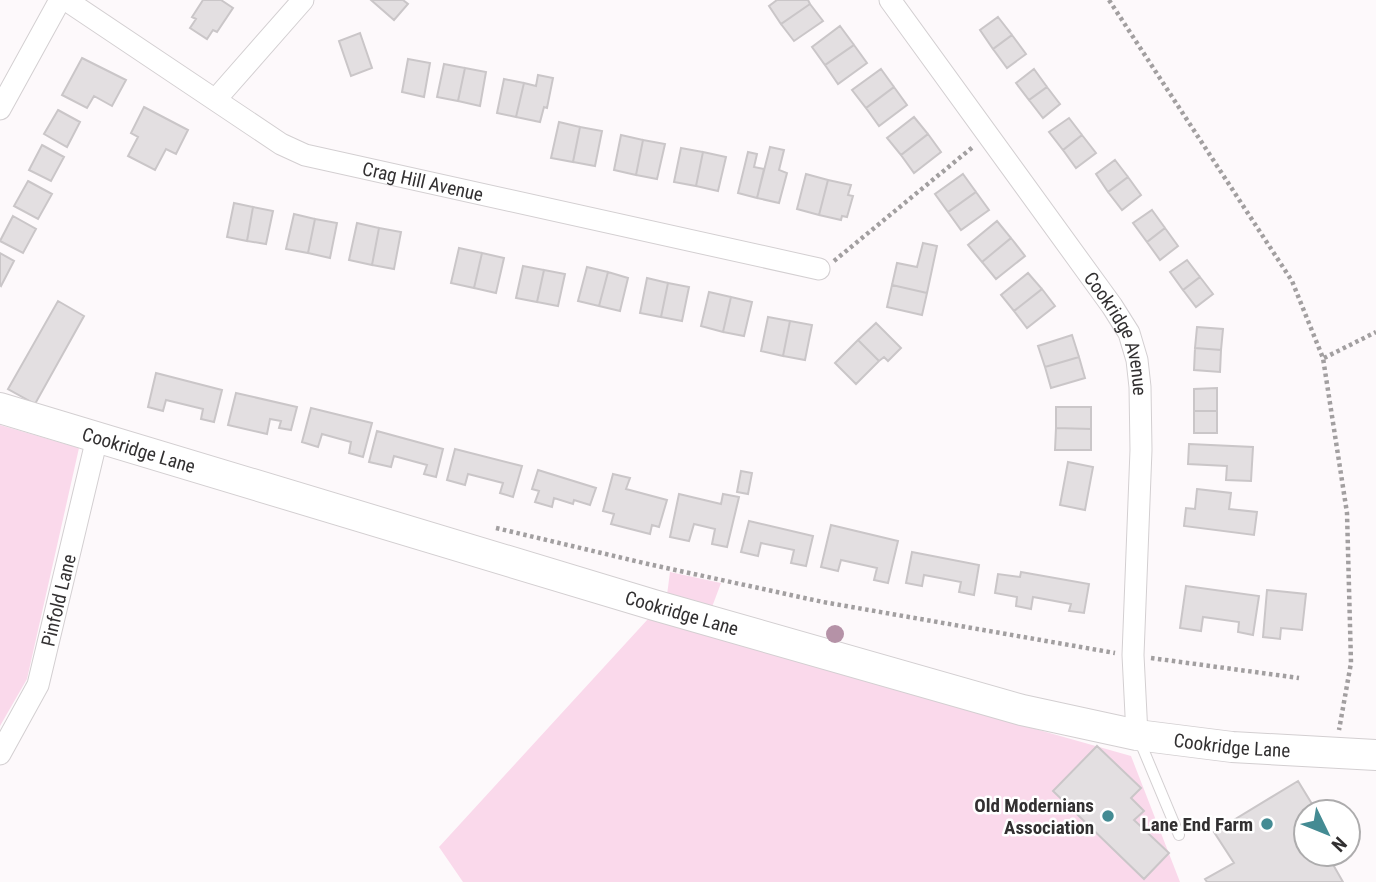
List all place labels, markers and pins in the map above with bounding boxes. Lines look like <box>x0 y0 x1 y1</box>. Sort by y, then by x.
place label: Old Modernians Association <box>974 794 1094 839</box>
marker: Old Modernians Association <box>1100 808 1116 824</box>
place label: Lane End Farm <box>1142 813 1253 836</box>
marker: Lane End Farm <box>1259 816 1275 832</box>

